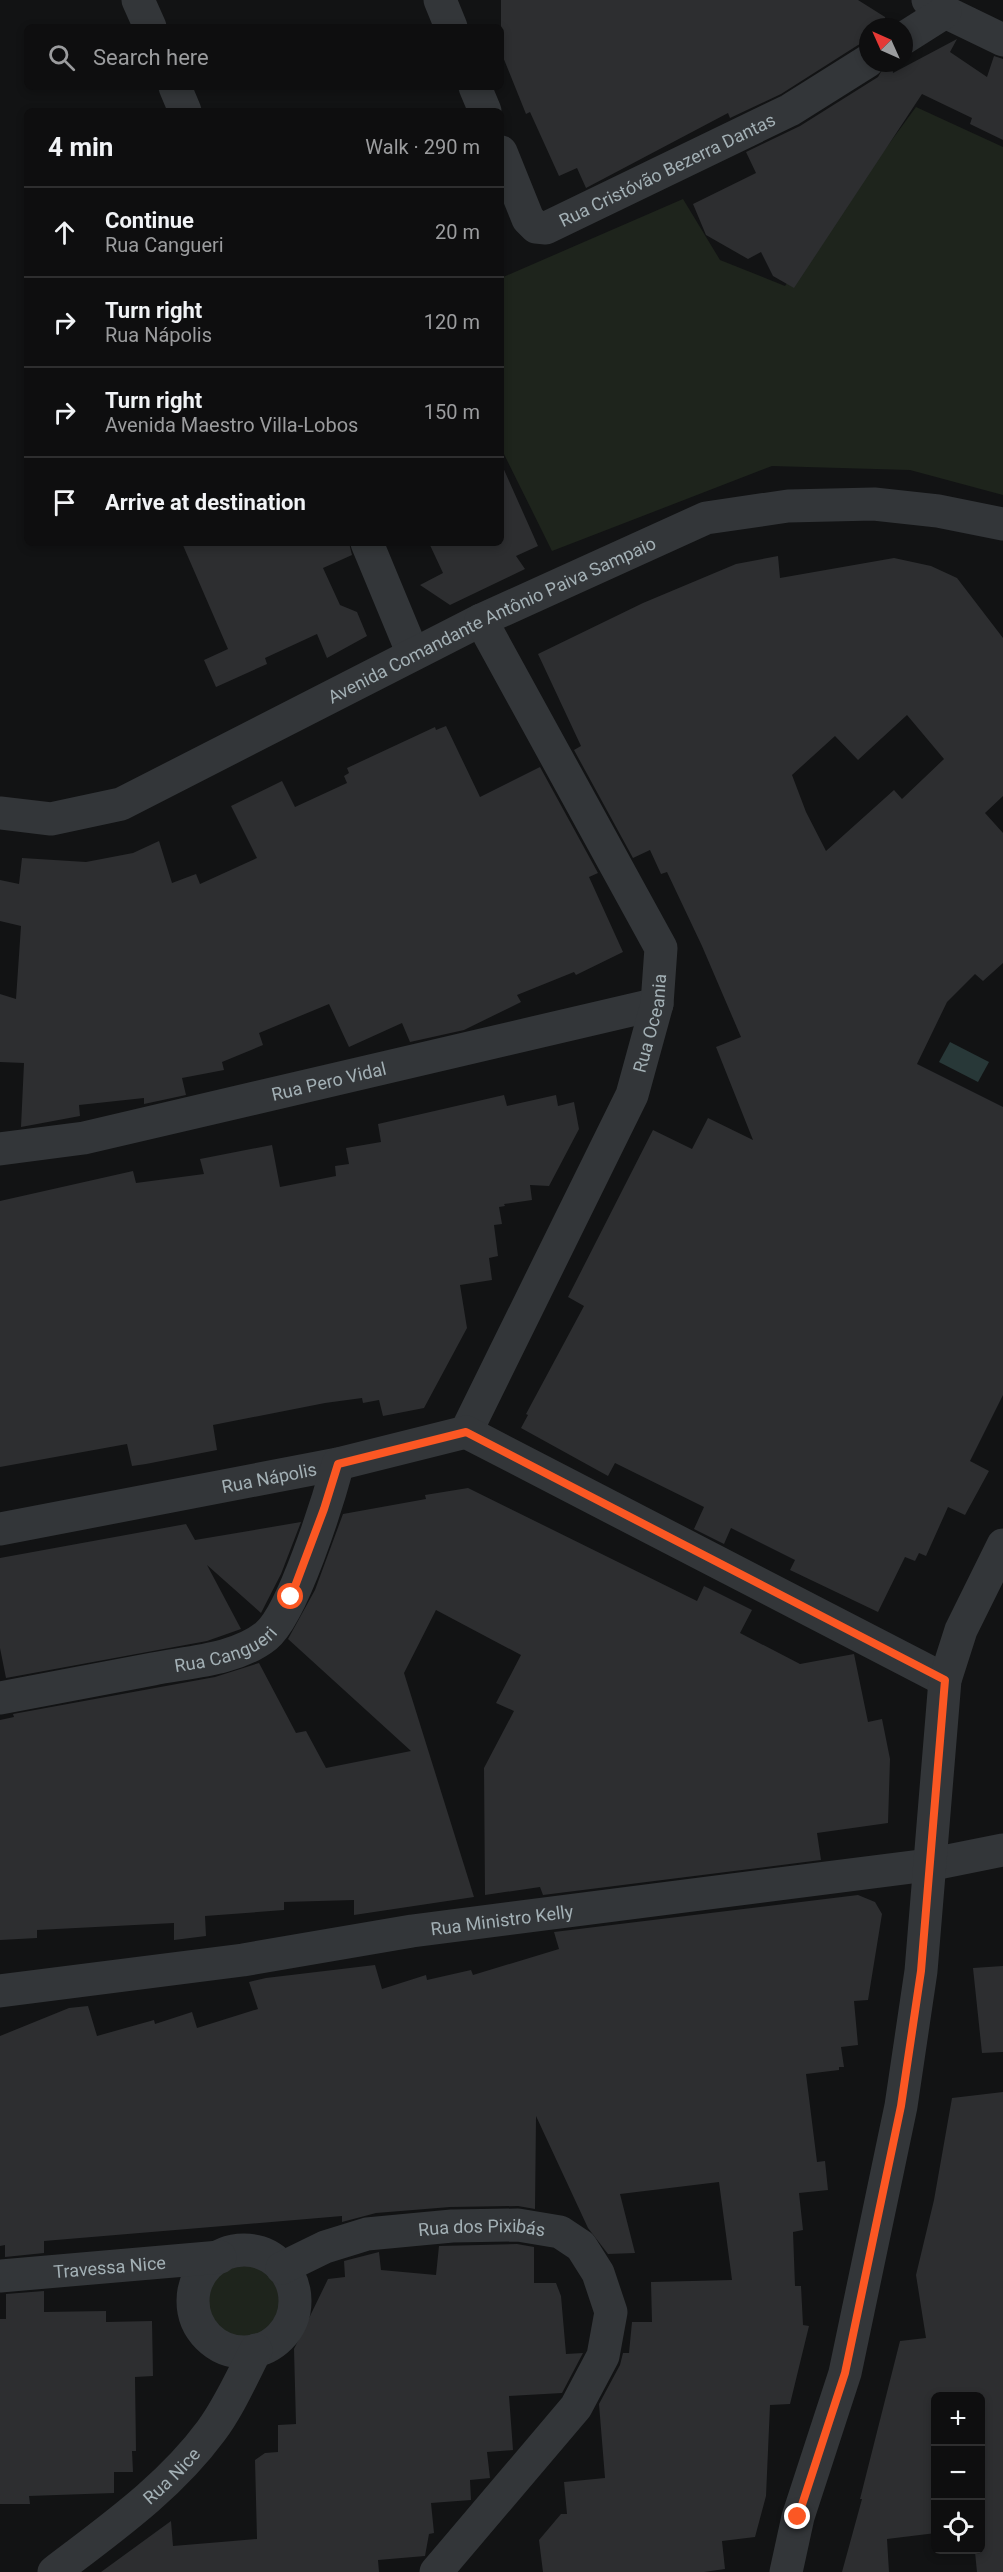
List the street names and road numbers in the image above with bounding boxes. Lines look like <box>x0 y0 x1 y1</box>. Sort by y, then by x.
street label: Rua Cristóvão Bezerra Dantas <box>555 108 779 231</box>
street label: Avenida Comandante Antônio Paiva Sampaio <box>324 532 659 707</box>
street label: Rua Oceania <box>628 973 670 1075</box>
street label: Rua Pero Vidal <box>269 1057 388 1104</box>
street label: Rua Nápolis <box>220 1458 318 1497</box>
street label: Rua Cangueri <box>173 1622 281 1676</box>
street label: Rua Ministro Kelly <box>429 1900 575 1939</box>
street label: Rua dos Pixibás <box>417 2214 547 2240</box>
street label: Travessa Nice <box>53 2251 167 2282</box>
street label: Rua Nice <box>138 2443 204 2508</box>

